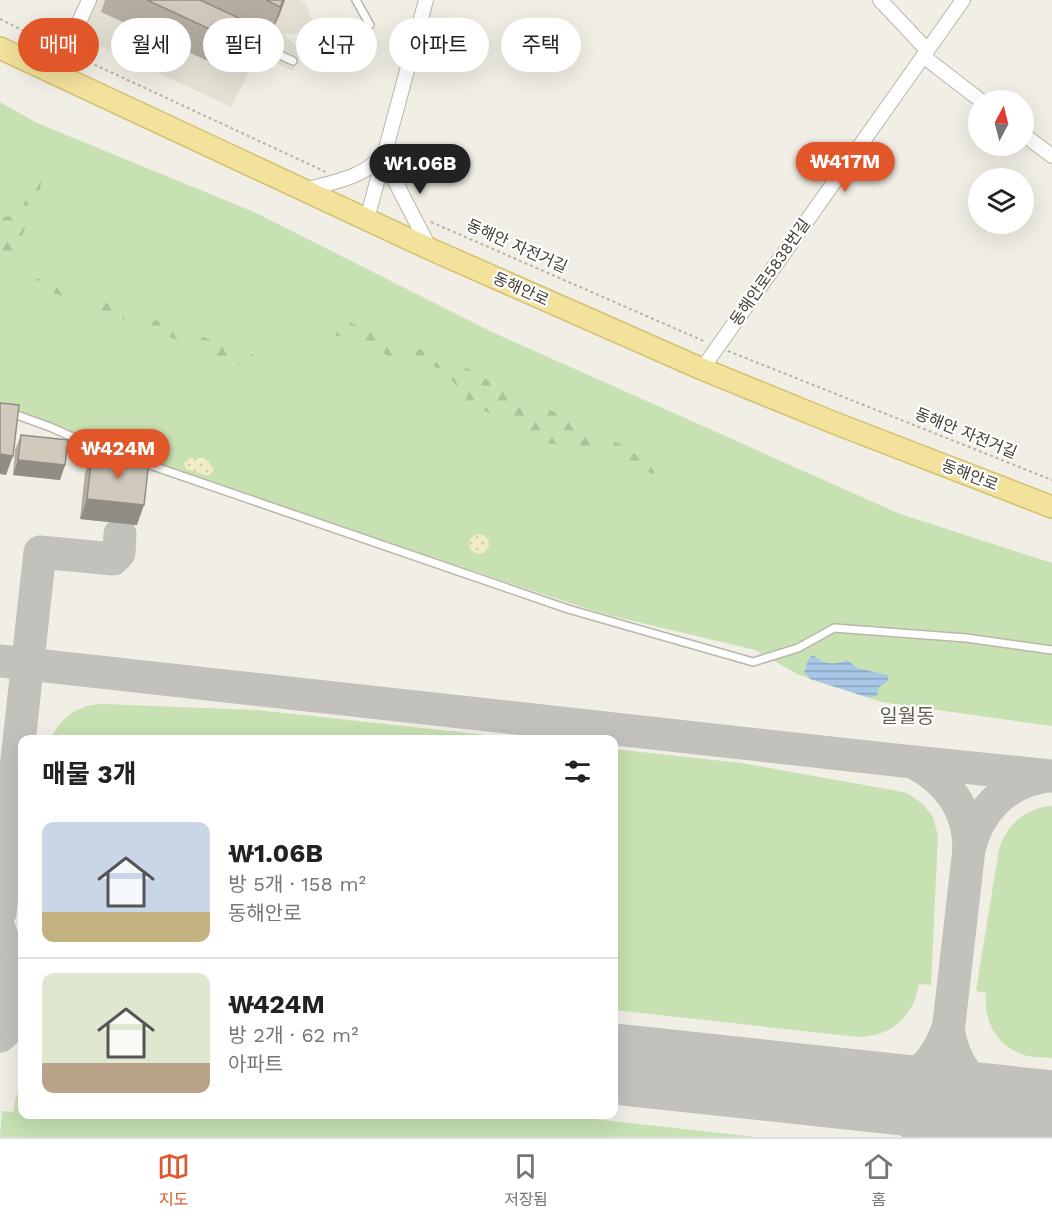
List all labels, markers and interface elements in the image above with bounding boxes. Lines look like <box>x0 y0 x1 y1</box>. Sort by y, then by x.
chip: 매매 <box>18 18 99 72</box>
chip: 월세 <box>111 18 191 72</box>
chip: 필터 <box>203 18 284 72</box>
chip: 신규 <box>296 18 377 72</box>
chip: 아파트 <box>389 18 489 72</box>
chip: 주택 <box>501 18 581 72</box>
north arrow <box>968 90 1034 156</box>
map controls <box>968 90 1034 234</box>
pin: ₩417M <box>803 142 887 193</box>
pin: ₩1.06B <box>371 144 469 195</box>
text: ₩417M <box>810 149 880 173</box>
text: ₩1.06B <box>383 151 457 175</box>
button: layers <box>968 168 1034 234</box>
street label: 동해안 자전거길 <box>464 215 570 277</box>
street label: 동해안로5838번길 <box>726 215 814 329</box>
street label: 동해안로 <box>490 268 552 310</box>
street label: 동해안 자전거길 <box>912 404 1020 462</box>
pin: ₩424M <box>76 429 160 480</box>
text: ₩424M <box>81 436 155 460</box>
street label: 동해안로 <box>939 456 1001 495</box>
district label: 일월동 <box>879 704 935 728</box>
icon: filters <box>561 755 594 788</box>
text: 매물 3개 <box>42 759 137 789</box>
text: ₩1.06B <box>228 838 323 868</box>
icon: home <box>90 846 162 918</box>
text: 방 5개 · 158 m² <box>228 872 366 896</box>
text: 동해안로 <box>228 901 302 925</box>
text: ₩424M <box>228 989 325 1019</box>
icon: home <box>90 997 162 1069</box>
text: 방 2개 · 62 m² <box>228 1023 358 1047</box>
text: 아파트 <box>228 1052 283 1076</box>
tab: 지도 <box>157 1150 190 1210</box>
tab: 저장됨 <box>504 1150 548 1210</box>
tab: 홈 <box>862 1150 895 1210</box>

